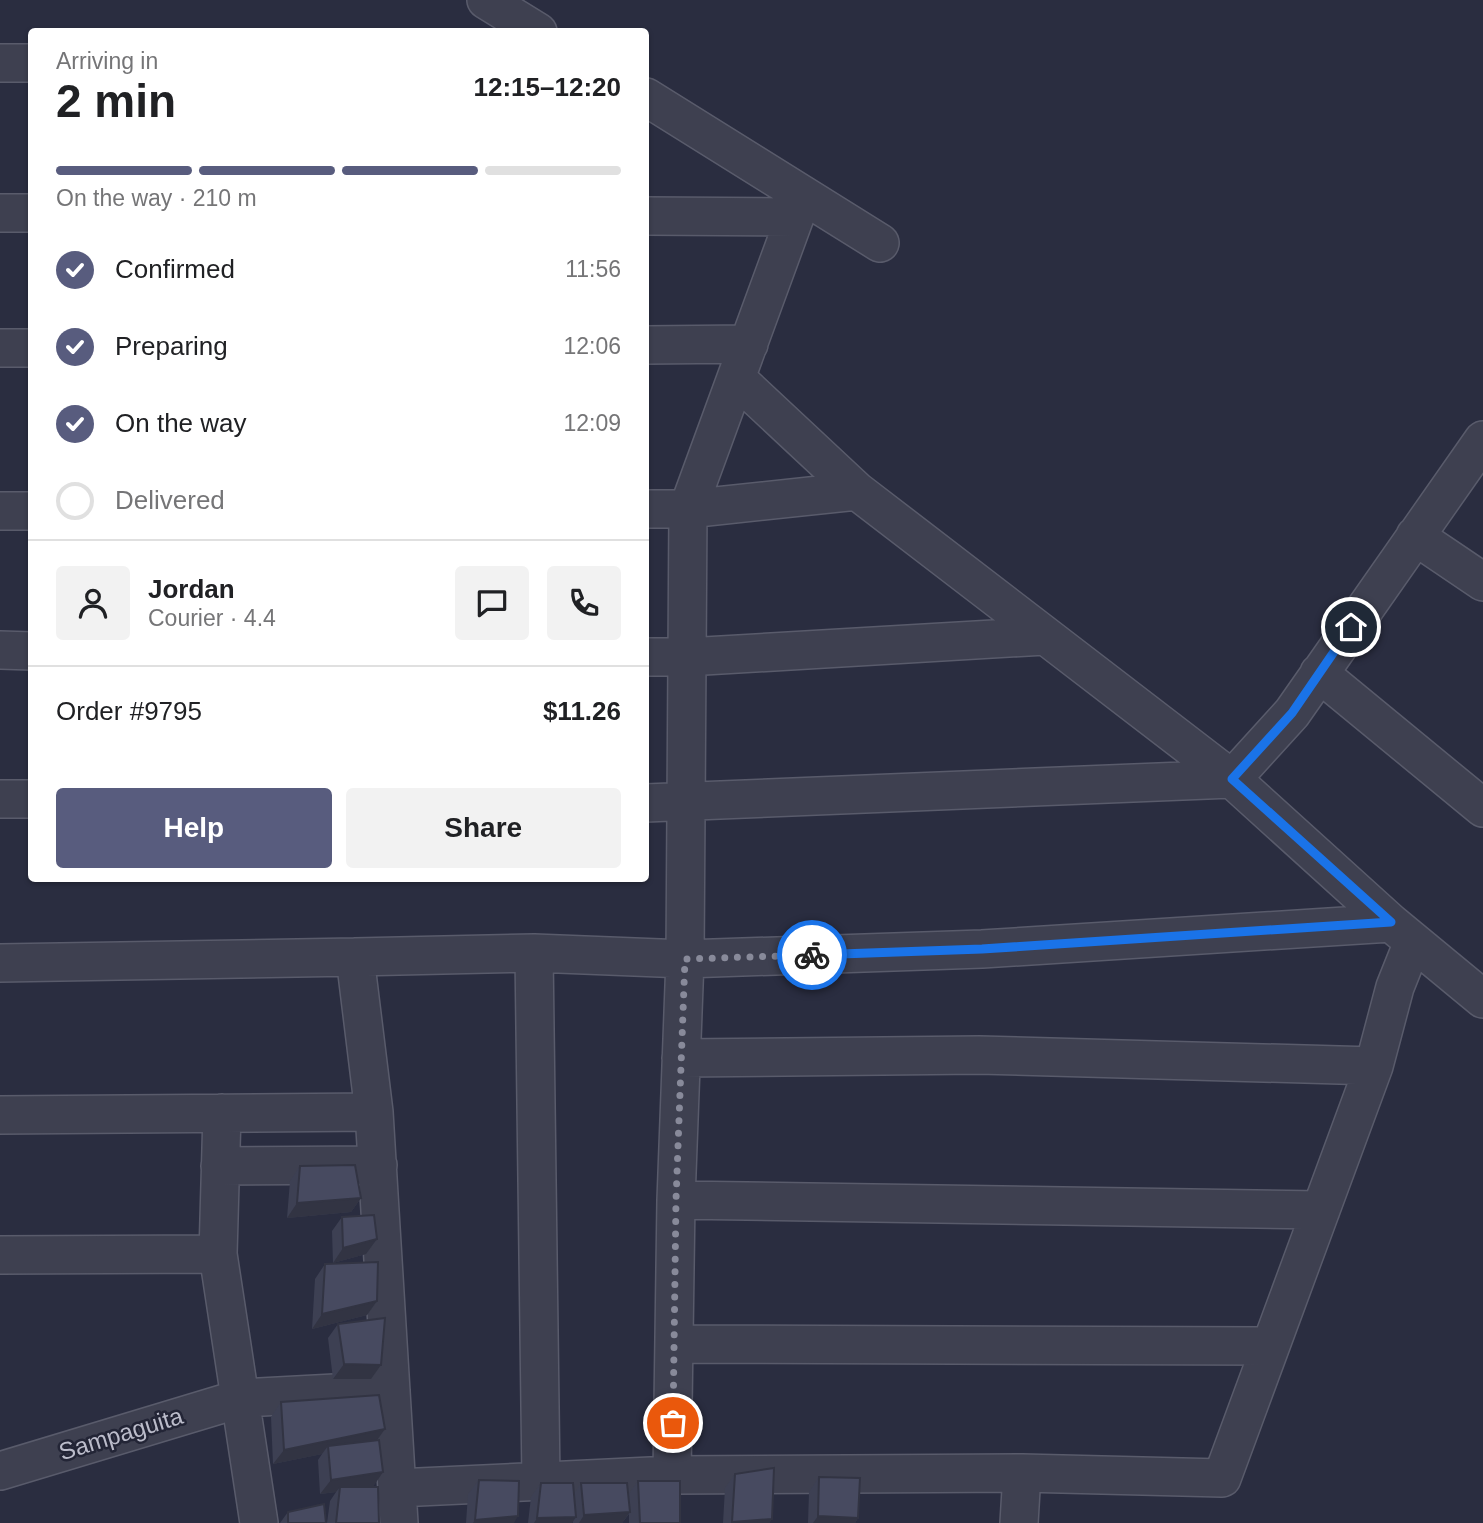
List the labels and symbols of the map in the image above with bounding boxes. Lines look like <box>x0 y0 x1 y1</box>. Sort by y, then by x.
pin <box>1321 597 1381 657</box>
courier <box>777 920 847 990</box>
pin <box>643 1393 703 1453</box>
street label: Sampaguita <box>56 1402 187 1465</box>

